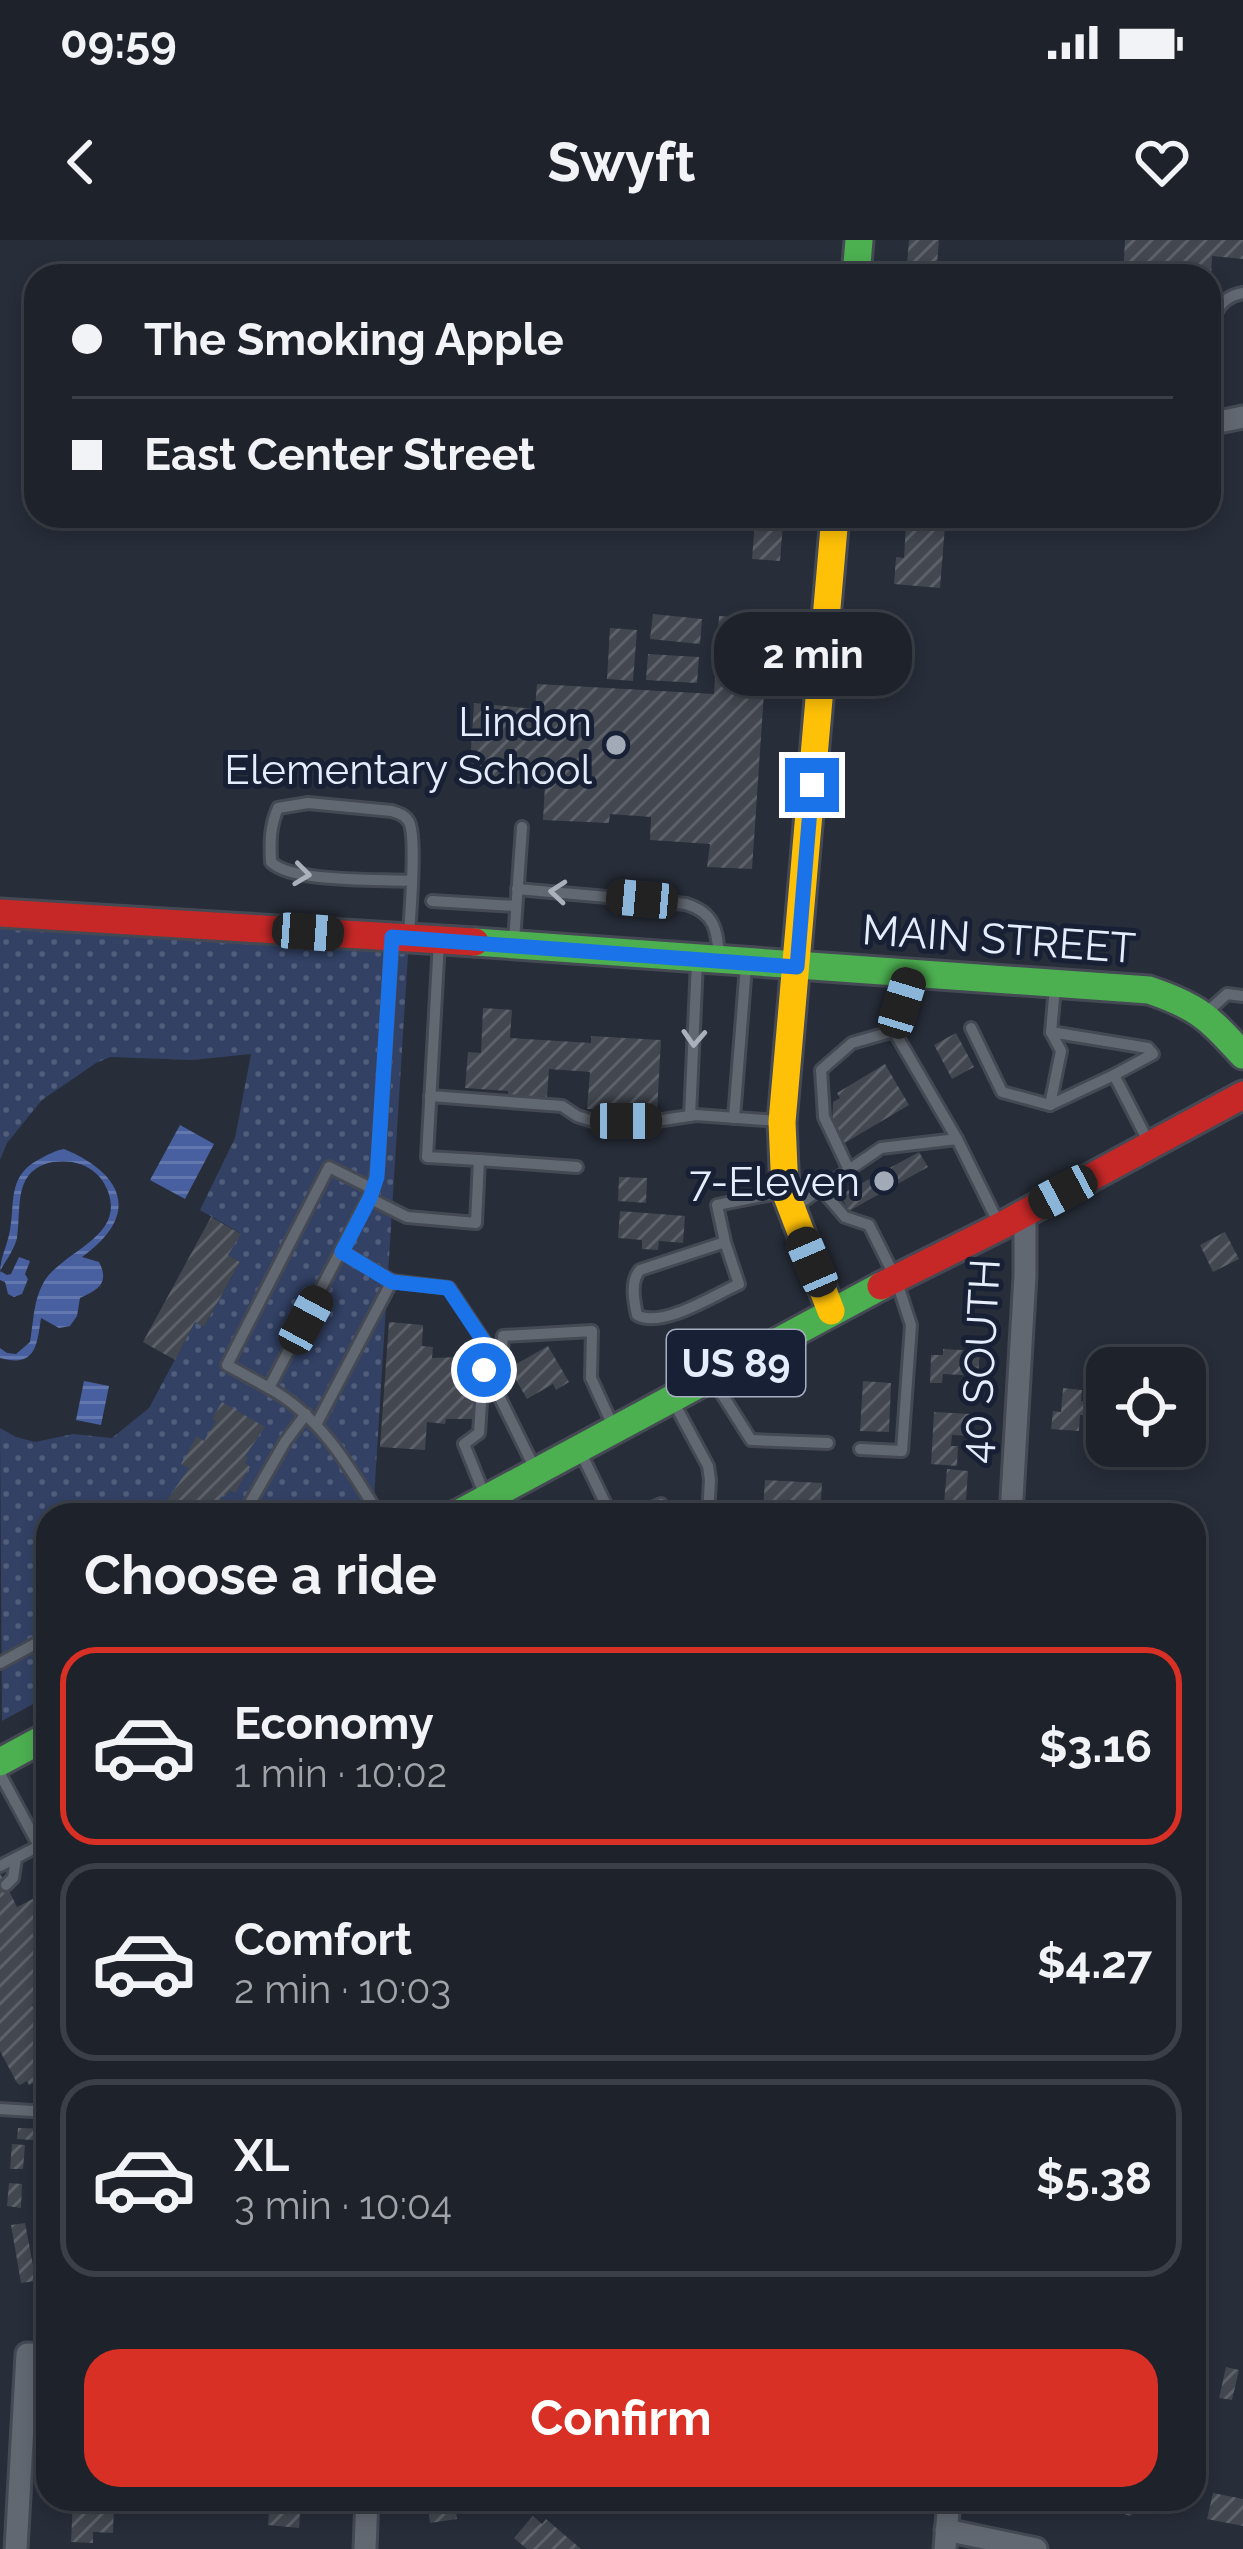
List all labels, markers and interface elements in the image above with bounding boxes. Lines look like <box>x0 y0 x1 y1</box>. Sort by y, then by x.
text: 09:59 <box>60 16 177 69</box>
icon: back <box>48 129 114 195</box>
icon: heart <box>1129 129 1195 195</box>
text: Swyft <box>548 130 695 194</box>
text: The Smoking Apple <box>144 313 564 366</box>
text: East Center Street <box>144 428 535 481</box>
callout: 2 min <box>713 611 911 695</box>
text: 2 min <box>762 631 864 677</box>
place label: Lindon Elementary School <box>224 697 593 794</box>
marker: Lindon Elementary School <box>603 732 629 758</box>
route end <box>785 758 839 812</box>
one-way arrow <box>292 861 312 887</box>
car <box>605 878 679 920</box>
one-way arrow <box>548 880 567 905</box>
street label: MAIN STREET <box>861 905 1137 973</box>
car <box>271 912 345 952</box>
car <box>874 963 930 1043</box>
one-way arrow <box>681 1029 707 1047</box>
car <box>590 1103 662 1139</box>
place label: 7-Eleven <box>689 1157 860 1206</box>
car <box>1023 1159 1103 1225</box>
marker: 7-Eleven <box>871 1168 897 1194</box>
car <box>781 1222 843 1302</box>
street label: 40 SOUTH <box>950 1257 1010 1465</box>
car <box>273 1280 339 1360</box>
road number: US 89 <box>667 1330 805 1396</box>
route start <box>457 1343 511 1397</box>
map controls <box>1086 1347 1206 1467</box>
button: locate <box>1086 1347 1206 1467</box>
text: Choose a ride <box>84 1543 437 1607</box>
icon: car <box>90 1692 198 1800</box>
text: Economy <box>234 1697 434 1750</box>
text: $3.16 <box>1039 1720 1152 1773</box>
text: 1 min · 10:02 <box>234 1750 447 1796</box>
icon: car <box>90 1908 198 2016</box>
text: Comfort <box>234 1913 412 1966</box>
text: $4.27 <box>1037 1936 1152 1989</box>
text: 2 min · 10:03 <box>234 1966 451 2012</box>
icon: car <box>90 2124 198 2232</box>
text: XL <box>234 2129 289 2182</box>
text: $5.38 <box>1036 2152 1152 2205</box>
text: 3 min · 10:04 <box>234 2182 452 2228</box>
button: Confirm <box>84 2349 1158 2487</box>

